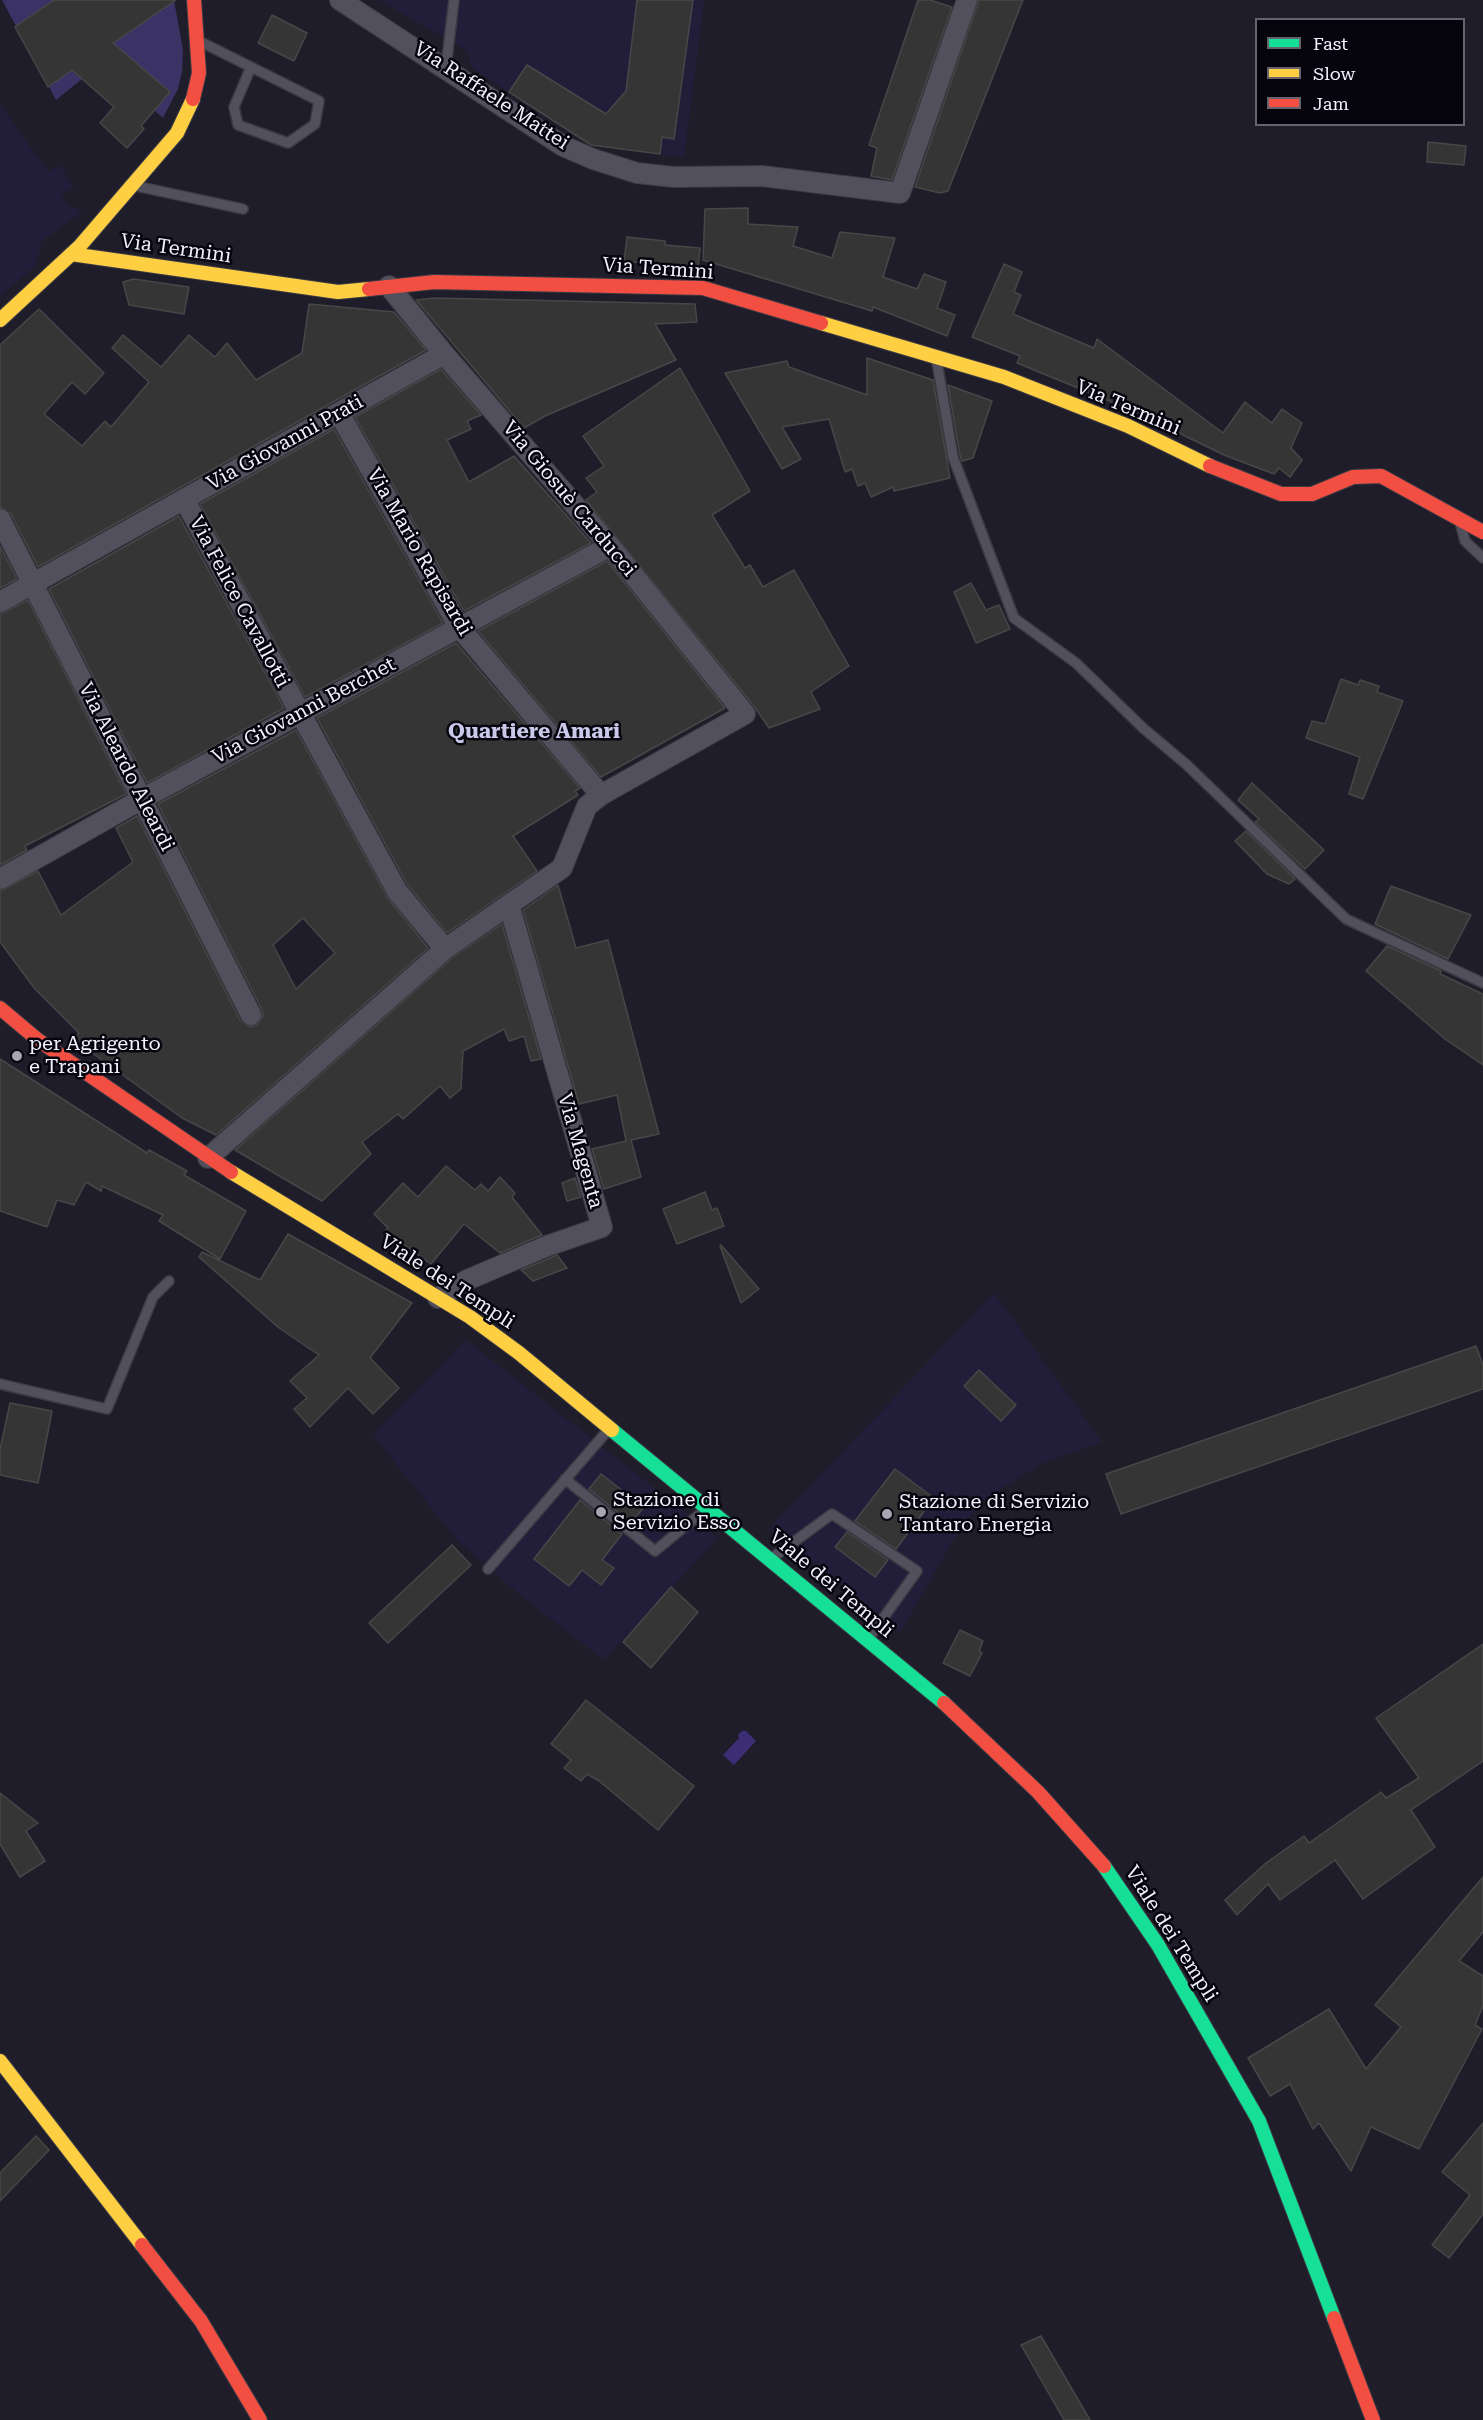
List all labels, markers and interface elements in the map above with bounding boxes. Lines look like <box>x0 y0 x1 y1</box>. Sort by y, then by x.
legend <box>1255 18 1465 126</box>
text: Fast <box>1313 33 1348 54</box>
street label: Via Raffaele Mattei <box>409 37 573 155</box>
text: Slow <box>1313 63 1355 84</box>
text: Jam <box>1313 93 1349 114</box>
street label: Via Termini <box>119 229 233 269</box>
street label: Via Termini <box>602 253 714 285</box>
street label: Via Termini <box>1072 375 1184 441</box>
street label: Via Giovanni Prati <box>203 390 367 496</box>
street label: Via Giosuè Carducci <box>497 416 641 582</box>
street label: Via Mario Rapisardi <box>361 464 477 640</box>
street label: Via Felice Cavallotti <box>184 512 294 692</box>
street label: Via Giovanni Berchet <box>208 652 400 770</box>
street label: Via Aleardo Aleardi <box>73 679 179 855</box>
district label: Quartiere Amari <box>448 719 620 745</box>
place label: per Agrigento e Trapani <box>29 1032 161 1079</box>
marker: per Agrigento e Trapani <box>10 1049 24 1063</box>
street label: Via Magenta <box>552 1091 608 1211</box>
street label: Viale dei Templi <box>375 1230 519 1334</box>
place label: Stazione di Servizio Esso <box>613 1488 741 1535</box>
place label: Stazione di Servizio Tantaro Energia <box>899 1490 1089 1537</box>
marker: Stazione di Servizio Esso <box>594 1505 608 1519</box>
marker: Stazione di Servizio Tantaro Energia <box>880 1507 894 1521</box>
street label: Viale dei Templi <box>764 1525 898 1643</box>
street label: Viale dei Templi <box>1120 1862 1222 2006</box>

